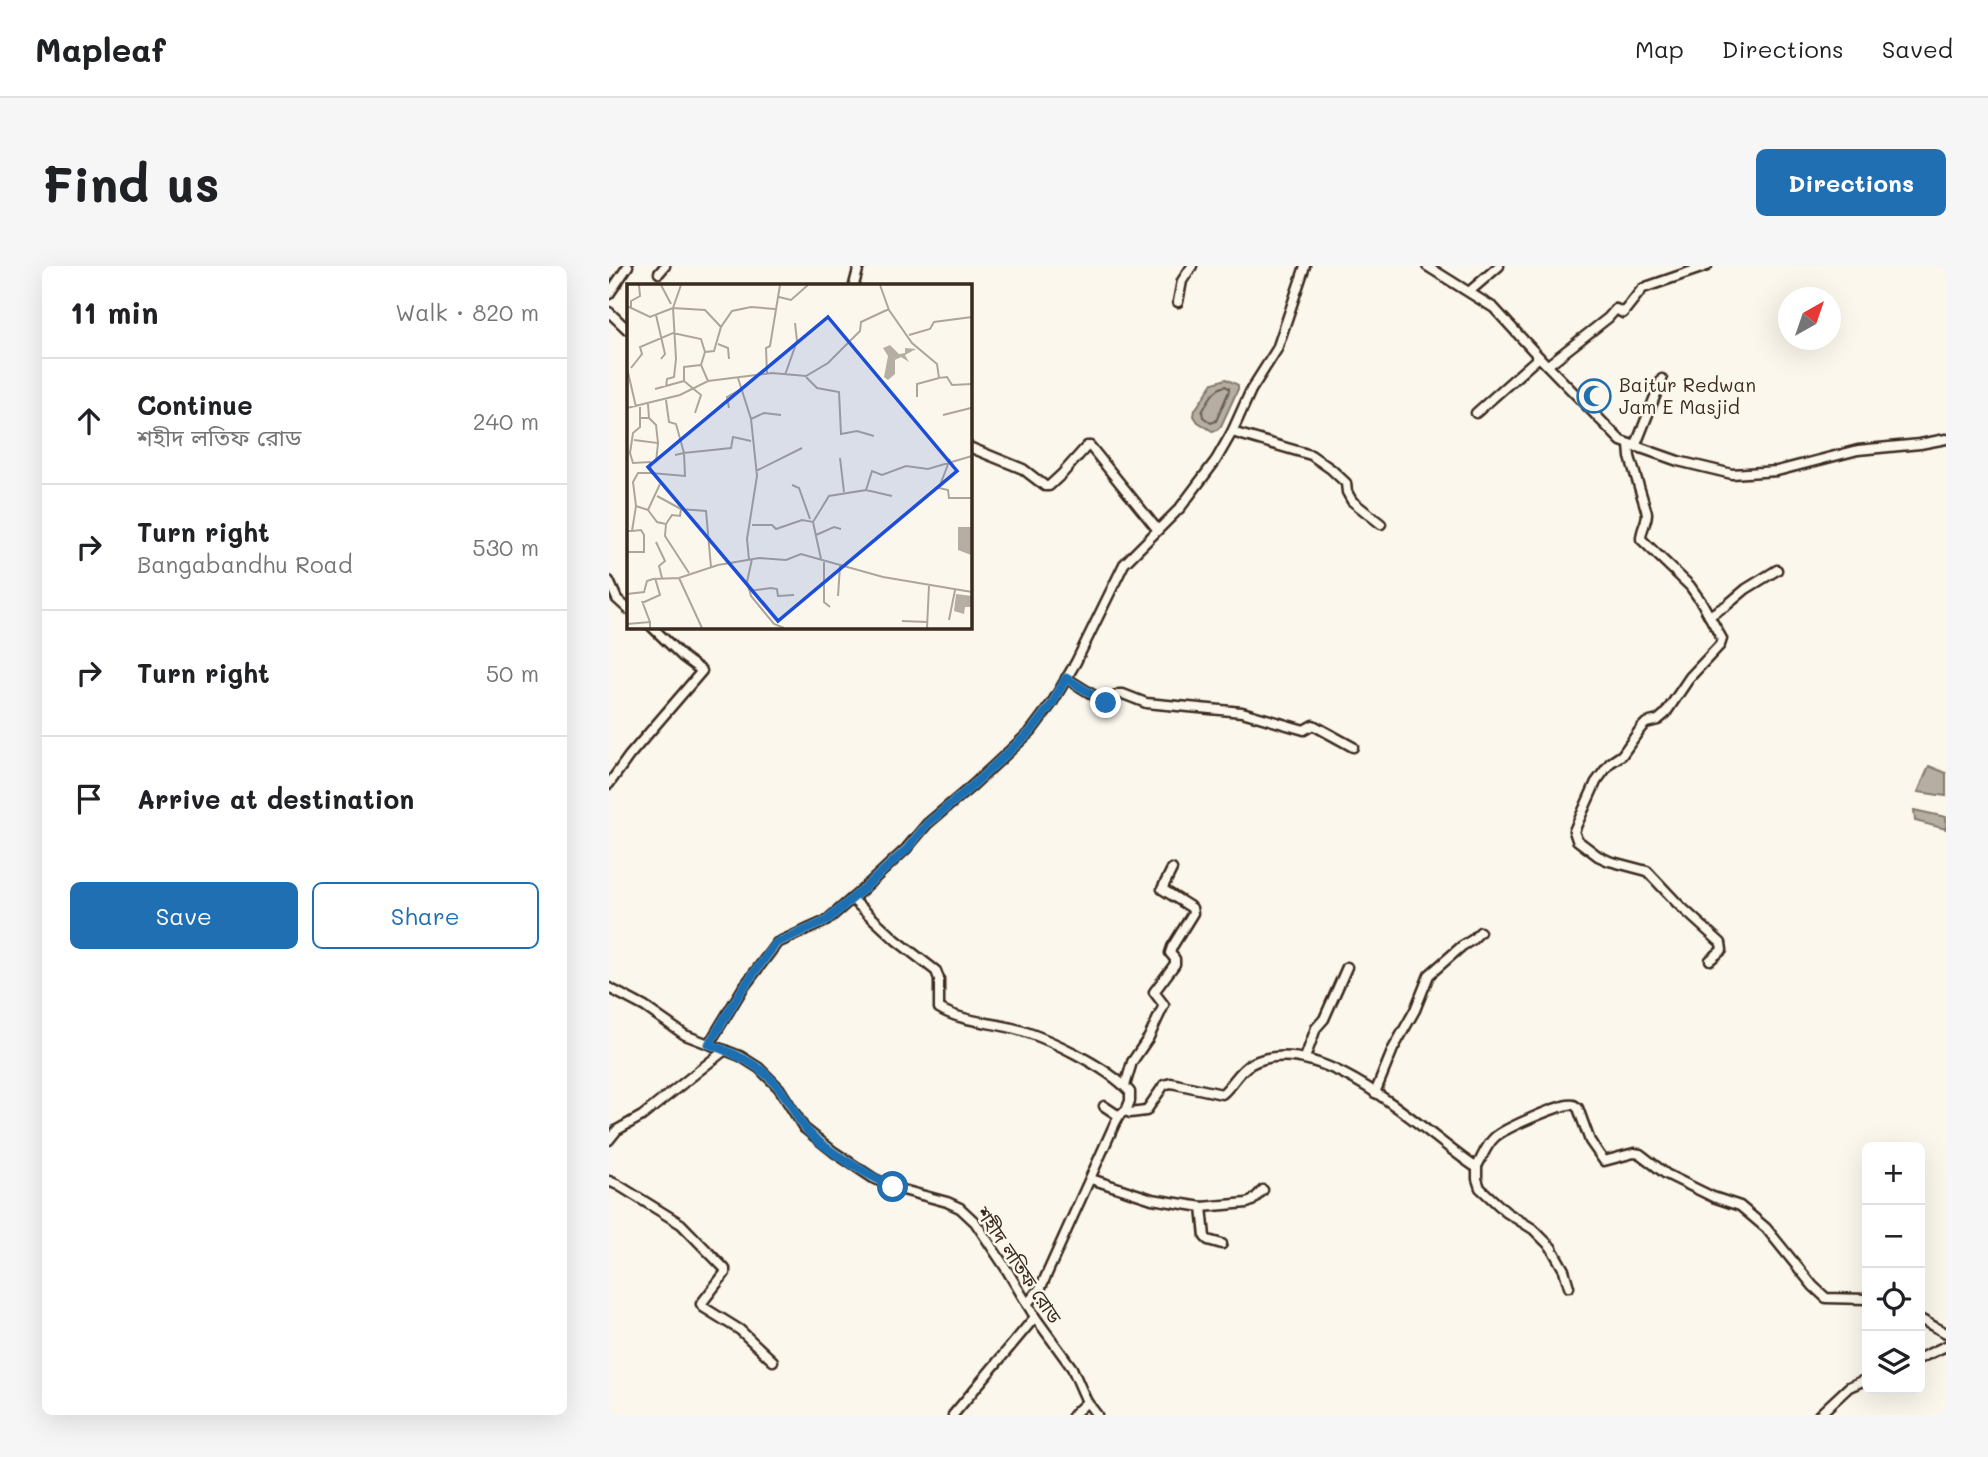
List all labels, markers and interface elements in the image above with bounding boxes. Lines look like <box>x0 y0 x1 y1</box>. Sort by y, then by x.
text: Mapleaf <box>35 27 166 70</box>
text: Map <box>1635 33 1684 64</box>
text: Directions <box>1722 33 1844 64</box>
text: Saved <box>1882 33 1953 64</box>
button: Directions <box>1756 149 1946 216</box>
text: Find us <box>42 151 220 214</box>
inset map <box>627 284 971 628</box>
north arrow <box>1778 287 1841 350</box>
text: 11 min <box>70 292 159 332</box>
text: Walk · 820 m <box>395 297 539 327</box>
place label: Baitur Redwan Jam E Masjid <box>1619 372 1756 419</box>
mosque icon: Baitur Redwan Jam E Masjid <box>1575 377 1613 415</box>
text: Continue <box>137 388 253 422</box>
icon: ahead <box>70 402 108 440</box>
text: 240 m <box>473 406 539 436</box>
text: শহীদ লতিফ রোড <box>137 422 301 452</box>
text: Turn right <box>137 515 270 549</box>
icon: right <box>70 528 108 566</box>
text: 530 m <box>472 532 539 562</box>
text: Bangabandhu Road <box>137 549 353 579</box>
icon: right <box>70 654 108 692</box>
text: Turn right <box>137 656 270 690</box>
text: 50 m <box>486 658 539 688</box>
route end <box>1090 687 1121 718</box>
icon: arrive <box>70 780 108 818</box>
text: Arrive at destination <box>137 782 414 816</box>
button: Save <box>70 882 298 949</box>
button: Share <box>312 882 539 949</box>
map controls <box>1862 1142 1925 1394</box>
button: + <box>1862 1142 1925 1205</box>
route start <box>877 1171 908 1202</box>
street label: শহীদ লতিফ রোড <box>971 1201 1068 1328</box>
button: − <box>1862 1205 1925 1268</box>
button: locate <box>1862 1268 1925 1331</box>
button: layers <box>1862 1331 1925 1394</box>

